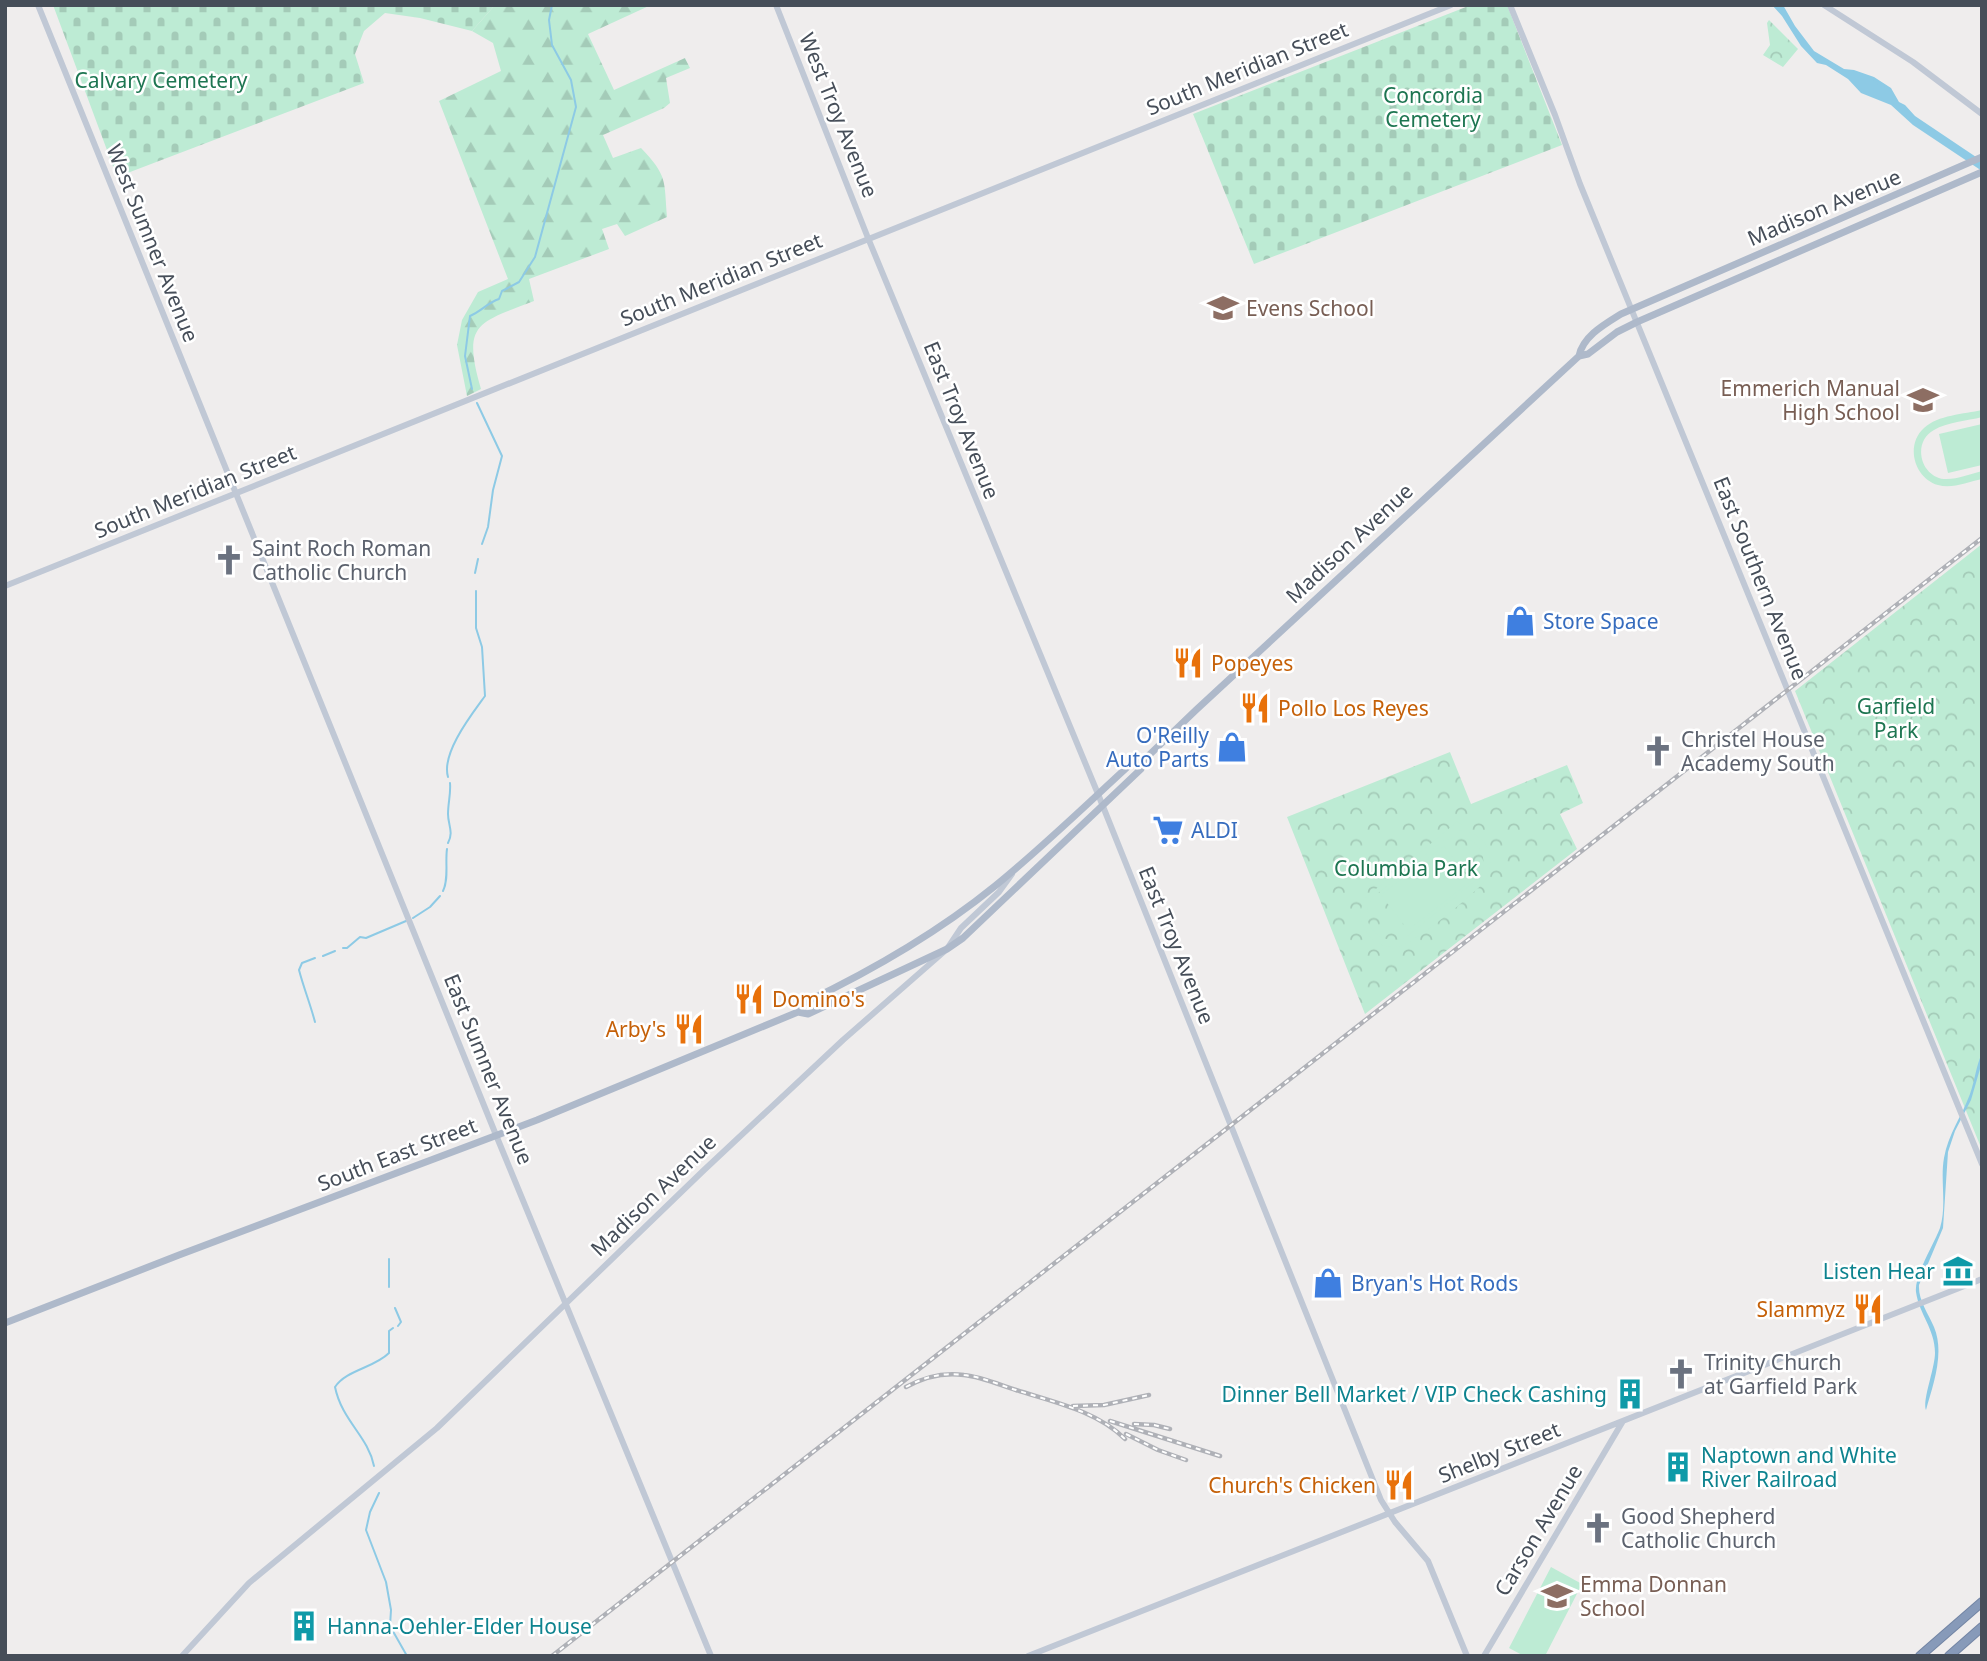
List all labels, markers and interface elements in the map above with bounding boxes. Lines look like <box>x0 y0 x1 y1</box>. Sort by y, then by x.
street label: South Meridian Street <box>1142 15 1352 121</box>
street label: West Troy Avenue <box>793 29 885 201</box>
park label: Calvary Cemetery <box>74 66 248 94</box>
park label: Concordia Cemetery <box>1383 81 1483 133</box>
street label: West Sumner Avenue <box>101 140 205 346</box>
street label: Madison Avenue <box>1743 162 1905 252</box>
street label: South Meridian Street <box>616 226 826 332</box>
school or university icon: Evens School <box>1206 291 1240 325</box>
place label: Evens School <box>1246 294 1374 322</box>
street label: East Troy Avenue <box>918 337 1006 503</box>
place label: Emmerich Manual High School <box>1721 374 1900 426</box>
school or university icon: Emmerich Manual High School <box>1906 383 1940 417</box>
street label: South Meridian Street <box>90 438 300 544</box>
street label: East Southern Avenue <box>1707 472 1815 684</box>
street label: Madison Avenue <box>1279 477 1419 609</box>
place label: Saint Roch Roman Catholic Church <box>252 534 431 586</box>
church icon: Saint Roch Roman Catholic Church <box>212 543 246 577</box>
shop icon: Store Space <box>1503 604 1537 638</box>
place label: Store Space <box>1543 607 1659 635</box>
restaurant icon: Popeyes <box>1171 646 1205 680</box>
place label: Popeyes <box>1211 649 1293 677</box>
restaurant icon: Pollo Los Reyes <box>1238 691 1272 725</box>
park label: Garfield Park <box>1857 692 1935 744</box>
place label: Pollo Los Reyes <box>1278 694 1429 722</box>
place label: O'Reilly Auto Parts <box>1106 721 1209 773</box>
place label: Christel House Academy South <box>1681 725 1835 777</box>
shop icon: O'Reilly Auto Parts <box>1215 730 1249 764</box>
church icon: Christel House Academy South <box>1641 734 1675 768</box>
supermarket icon: ALDI <box>1151 813 1185 847</box>
place label: ALDI <box>1191 816 1238 844</box>
park label: Columbia Park <box>1334 854 1479 882</box>
street label: East Troy Avenue <box>1133 862 1221 1028</box>
street label: East Sumner Avenue <box>438 969 540 1169</box>
restaurant icon: Domino's <box>732 982 766 1016</box>
place label: Domino's <box>772 985 865 1013</box>
restaurant icon: Arby's <box>672 1012 706 1046</box>
place label: Arby's <box>606 1015 666 1043</box>
street label: South East Street <box>313 1111 481 1197</box>
street label: Madison Avenue <box>584 1128 722 1262</box>
museum icon: Listen Hear <box>1941 1254 1975 1288</box>
place label: Listen Hear <box>1823 1257 1935 1285</box>
shop icon: Bryan's Hot Rods <box>1311 1266 1345 1300</box>
place label: Bryan's Hot Rods <box>1351 1269 1518 1297</box>
restaurant icon: Slammyz <box>1851 1292 1885 1326</box>
place label: Slammyz <box>1756 1295 1845 1323</box>
place label: Trinity Church at Garfield Park <box>1704 1348 1858 1400</box>
church icon: Trinity Church at Garfield Park <box>1664 1357 1698 1391</box>
building icon: Dinner Bell Market / VIP Check Cashing <box>1613 1377 1647 1411</box>
place label: Dinner Bell Market / VIP Check Cashing <box>1222 1380 1607 1408</box>
street label: Shelby Street <box>1434 1415 1564 1489</box>
place label: Naptown and White River Railroad <box>1701 1441 1897 1493</box>
building icon: Naptown and White River Railroad <box>1661 1450 1695 1484</box>
street label: Carson Avenue <box>1488 1459 1588 1601</box>
restaurant icon: Church's Chicken <box>1382 1468 1416 1502</box>
place label: Church's Chicken <box>1208 1471 1376 1499</box>
place label: Good Shepherd Catholic Church <box>1621 1502 1776 1554</box>
church icon: Good Shepherd Catholic Church <box>1581 1511 1615 1545</box>
place label: Emma Donnan School <box>1580 1570 1727 1622</box>
school or university icon: Emma Donnan School <box>1540 1579 1574 1613</box>
building icon: Hanna-Oehler-Elder House <box>287 1609 321 1643</box>
place label: Hanna-Oehler-Elder House <box>327 1612 592 1640</box>

